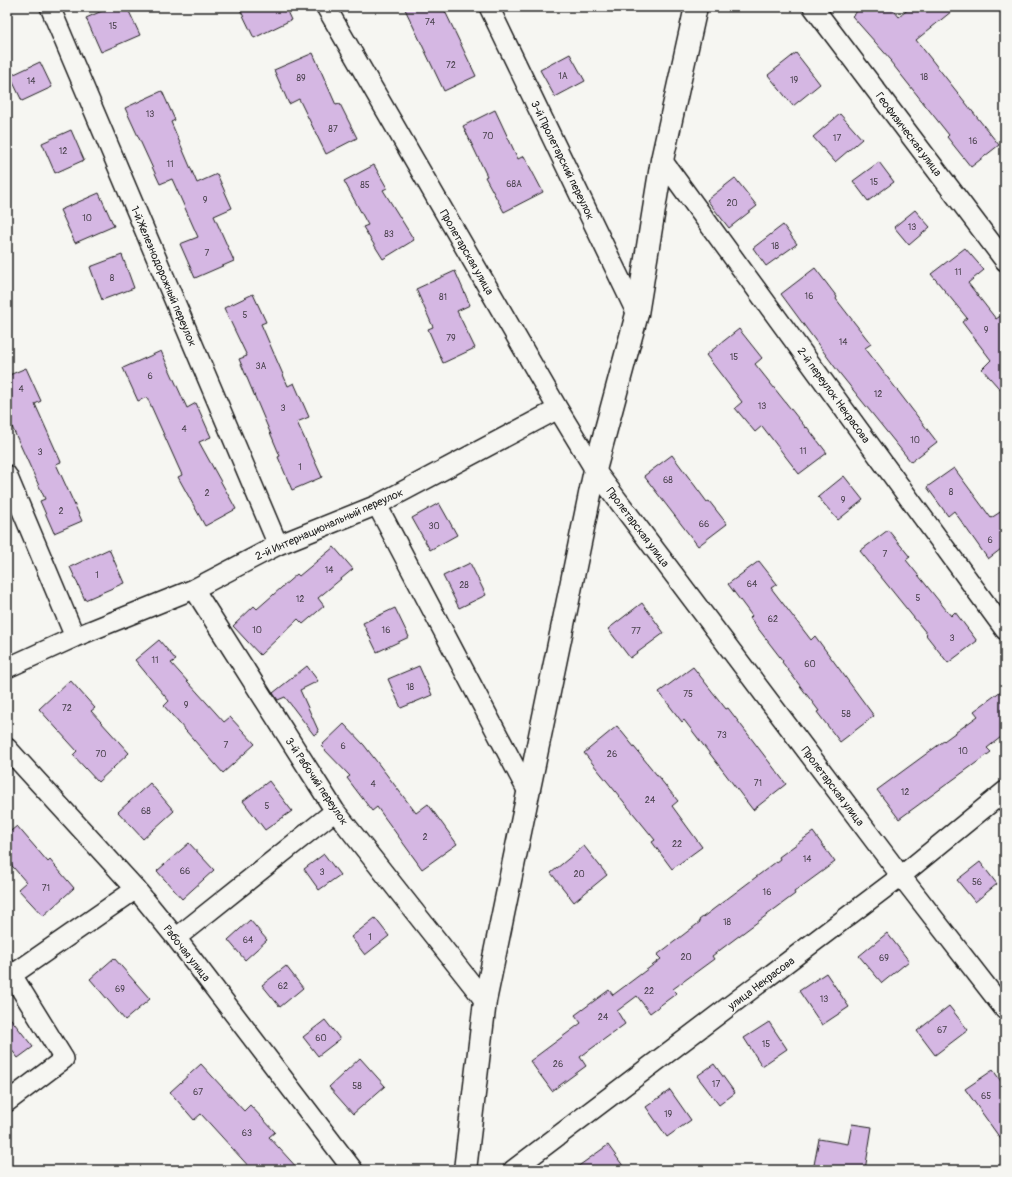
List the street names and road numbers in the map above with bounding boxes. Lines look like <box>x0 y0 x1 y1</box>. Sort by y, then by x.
street label: Геофизическая улица <box>873 90 944 179</box>
street label: 3-й Пролетарский переулок <box>528 99 597 222</box>
street label: 1-й Железнодорожный переулок <box>128 204 199 349</box>
street label: Пролетарская улица <box>437 207 496 297</box>
street label: 2-й переулок Некрасова <box>795 345 873 446</box>
street label: Пролетарская улица <box>604 485 672 570</box>
street label: 2-й Интернациональный переулок <box>253 486 405 563</box>
street label: 3-й Рабочий переулок <box>282 735 351 828</box>
street label: Пролетарская улица <box>799 744 867 829</box>
street label: Рабочая улица <box>161 922 213 984</box>
street label: улица Некрасова <box>725 954 797 1013</box>

